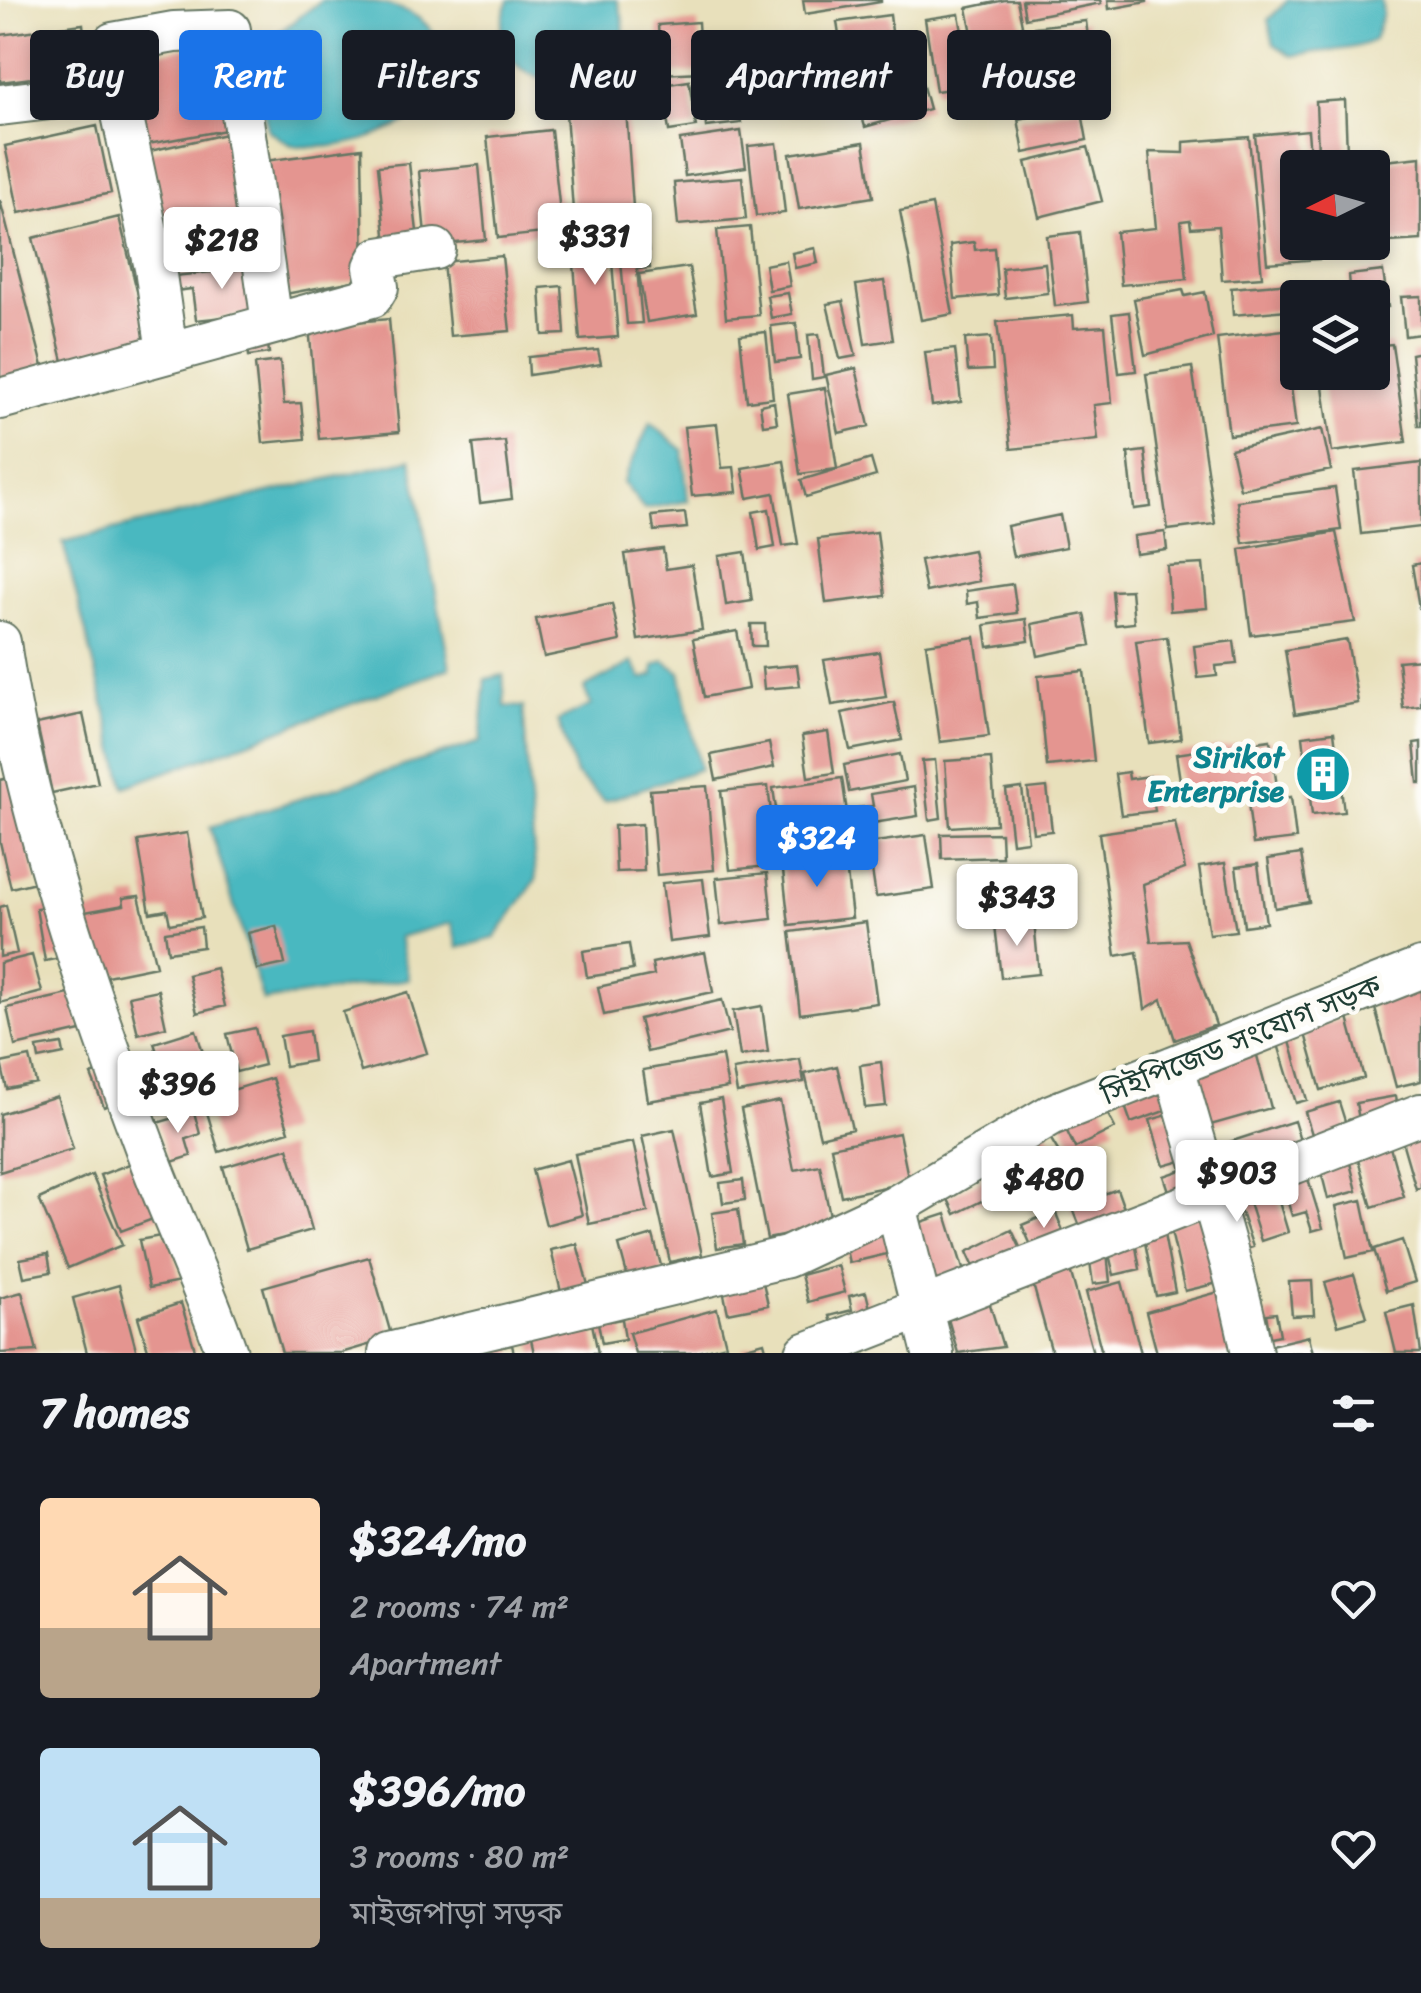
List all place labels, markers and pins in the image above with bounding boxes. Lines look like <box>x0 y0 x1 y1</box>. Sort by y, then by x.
pin: $331 <box>536 203 654 288</box>
pin: $218 <box>163 207 281 292</box>
place label: Sirikot Enterprise <box>1147 730 1286 818</box>
building icon: Sirikot Enterprise <box>1293 744 1353 804</box>
pin: $324 <box>758 805 876 890</box>
pin: $343 <box>958 864 1076 949</box>
pin: $396 <box>119 1051 237 1136</box>
pin: $903 <box>1178 1140 1296 1225</box>
pin: $480 <box>985 1146 1103 1231</box>

